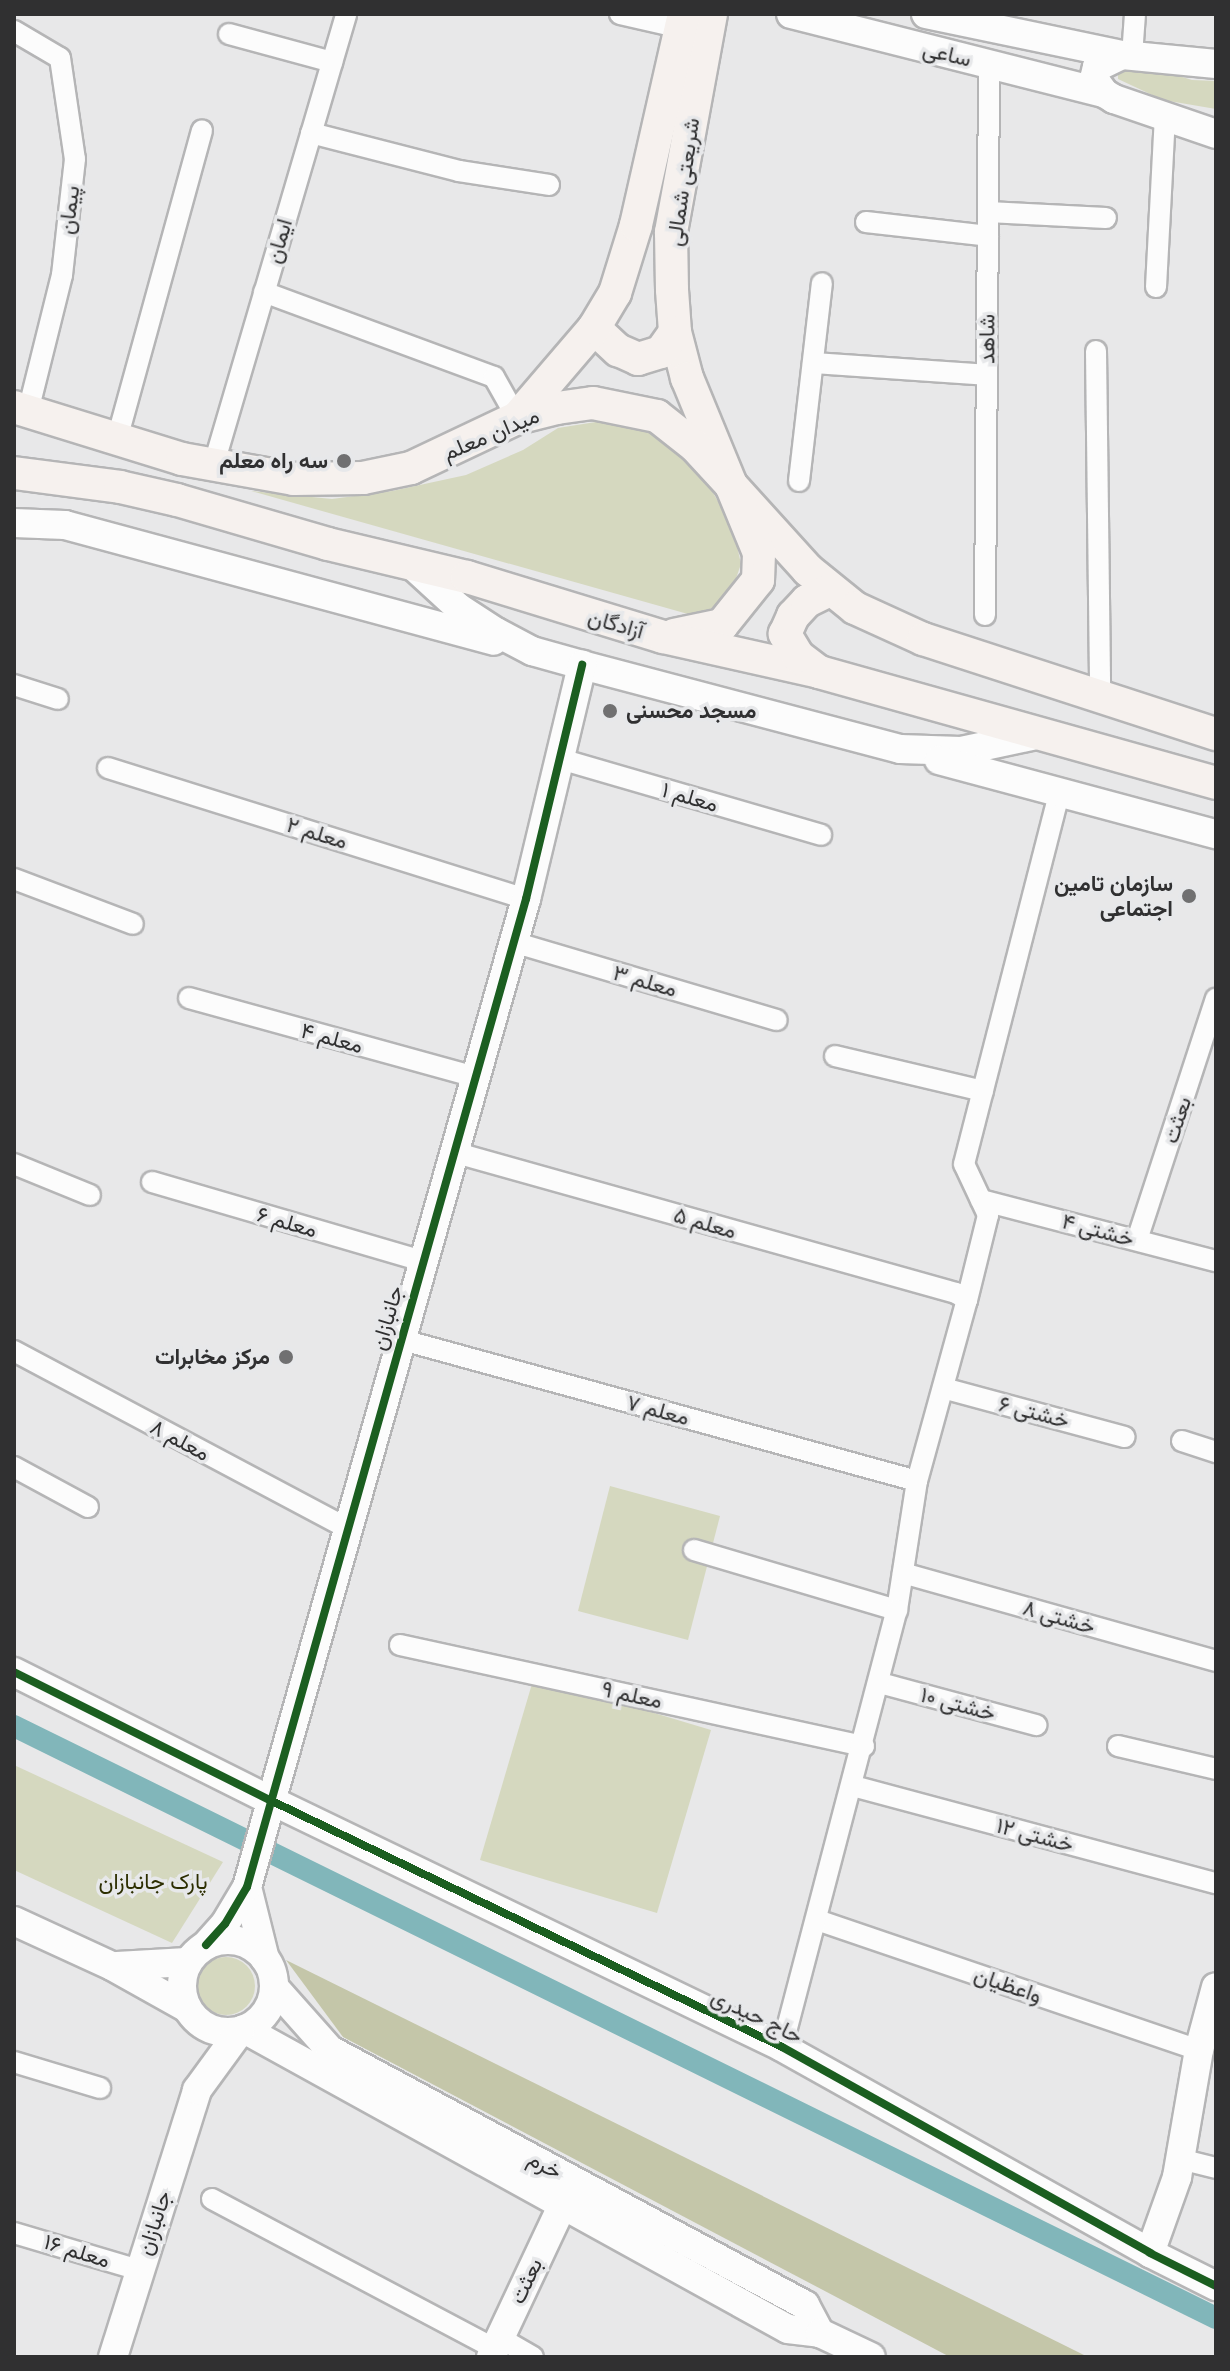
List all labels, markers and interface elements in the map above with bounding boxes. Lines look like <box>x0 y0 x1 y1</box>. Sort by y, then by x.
street label: ساعی <box>920 36 974 72</box>
street label: شریعتی شمالی <box>661 116 705 248</box>
street label: پیمان <box>53 184 85 236</box>
street label: ایمان <box>260 216 298 266</box>
street label: شاهد <box>974 314 1000 364</box>
street label: میدان معلم <box>439 402 543 466</box>
place label: سه راه معلم <box>219 448 328 474</box>
marker: سه راه معلم <box>335 452 353 470</box>
street label: آزادگان <box>585 603 647 645</box>
place label: مسجد محسنی <box>626 698 756 724</box>
marker: مسجد محسنی <box>601 702 619 720</box>
street label: معلم ۱ <box>659 776 721 818</box>
street label: معلم ۲ <box>283 811 351 855</box>
place label: سازمان تامین اجتماعی <box>1054 870 1173 922</box>
marker: سازمان تامین اجتماعی <box>1180 887 1198 905</box>
street label: معلم ۳ <box>610 959 680 1003</box>
street label: معلم ۴ <box>298 1017 366 1059</box>
street label: بعثت <box>1157 1093 1197 1147</box>
street label: معلم ۶ <box>254 1201 320 1243</box>
street label: معلم ۵ <box>671 1202 739 1244</box>
street label: خشتی ۴ <box>1059 1208 1137 1252</box>
street label: جانبازان <box>365 1283 409 1353</box>
place label: مرکز مخابرات <box>155 1344 270 1370</box>
marker: مرکز مخابرات <box>277 1348 295 1366</box>
street label: معلم ۷ <box>624 1389 692 1431</box>
street label: خشتی ۶ <box>996 1390 1072 1434</box>
street label: معلم ۸ <box>146 1413 214 1467</box>
street label: خشتی ۸ <box>1020 1594 1098 1640</box>
street label: معلم ۹ <box>599 1676 665 1714</box>
street label: خشتی ۱۰ <box>918 1681 998 1727</box>
street label: خشتی ۱۲ <box>994 1812 1076 1858</box>
park label: پارک جانبازان <box>99 1869 207 1895</box>
street label: واعظیان <box>971 1961 1045 2009</box>
street label: حاج حیدری <box>707 1983 807 2049</box>
street label: خرم <box>524 2145 566 2185</box>
street label: جانبازان <box>131 2187 177 2259</box>
street label: معلم ۱۶ <box>41 2228 113 2274</box>
street label: بعثت <box>504 2254 548 2308</box>

